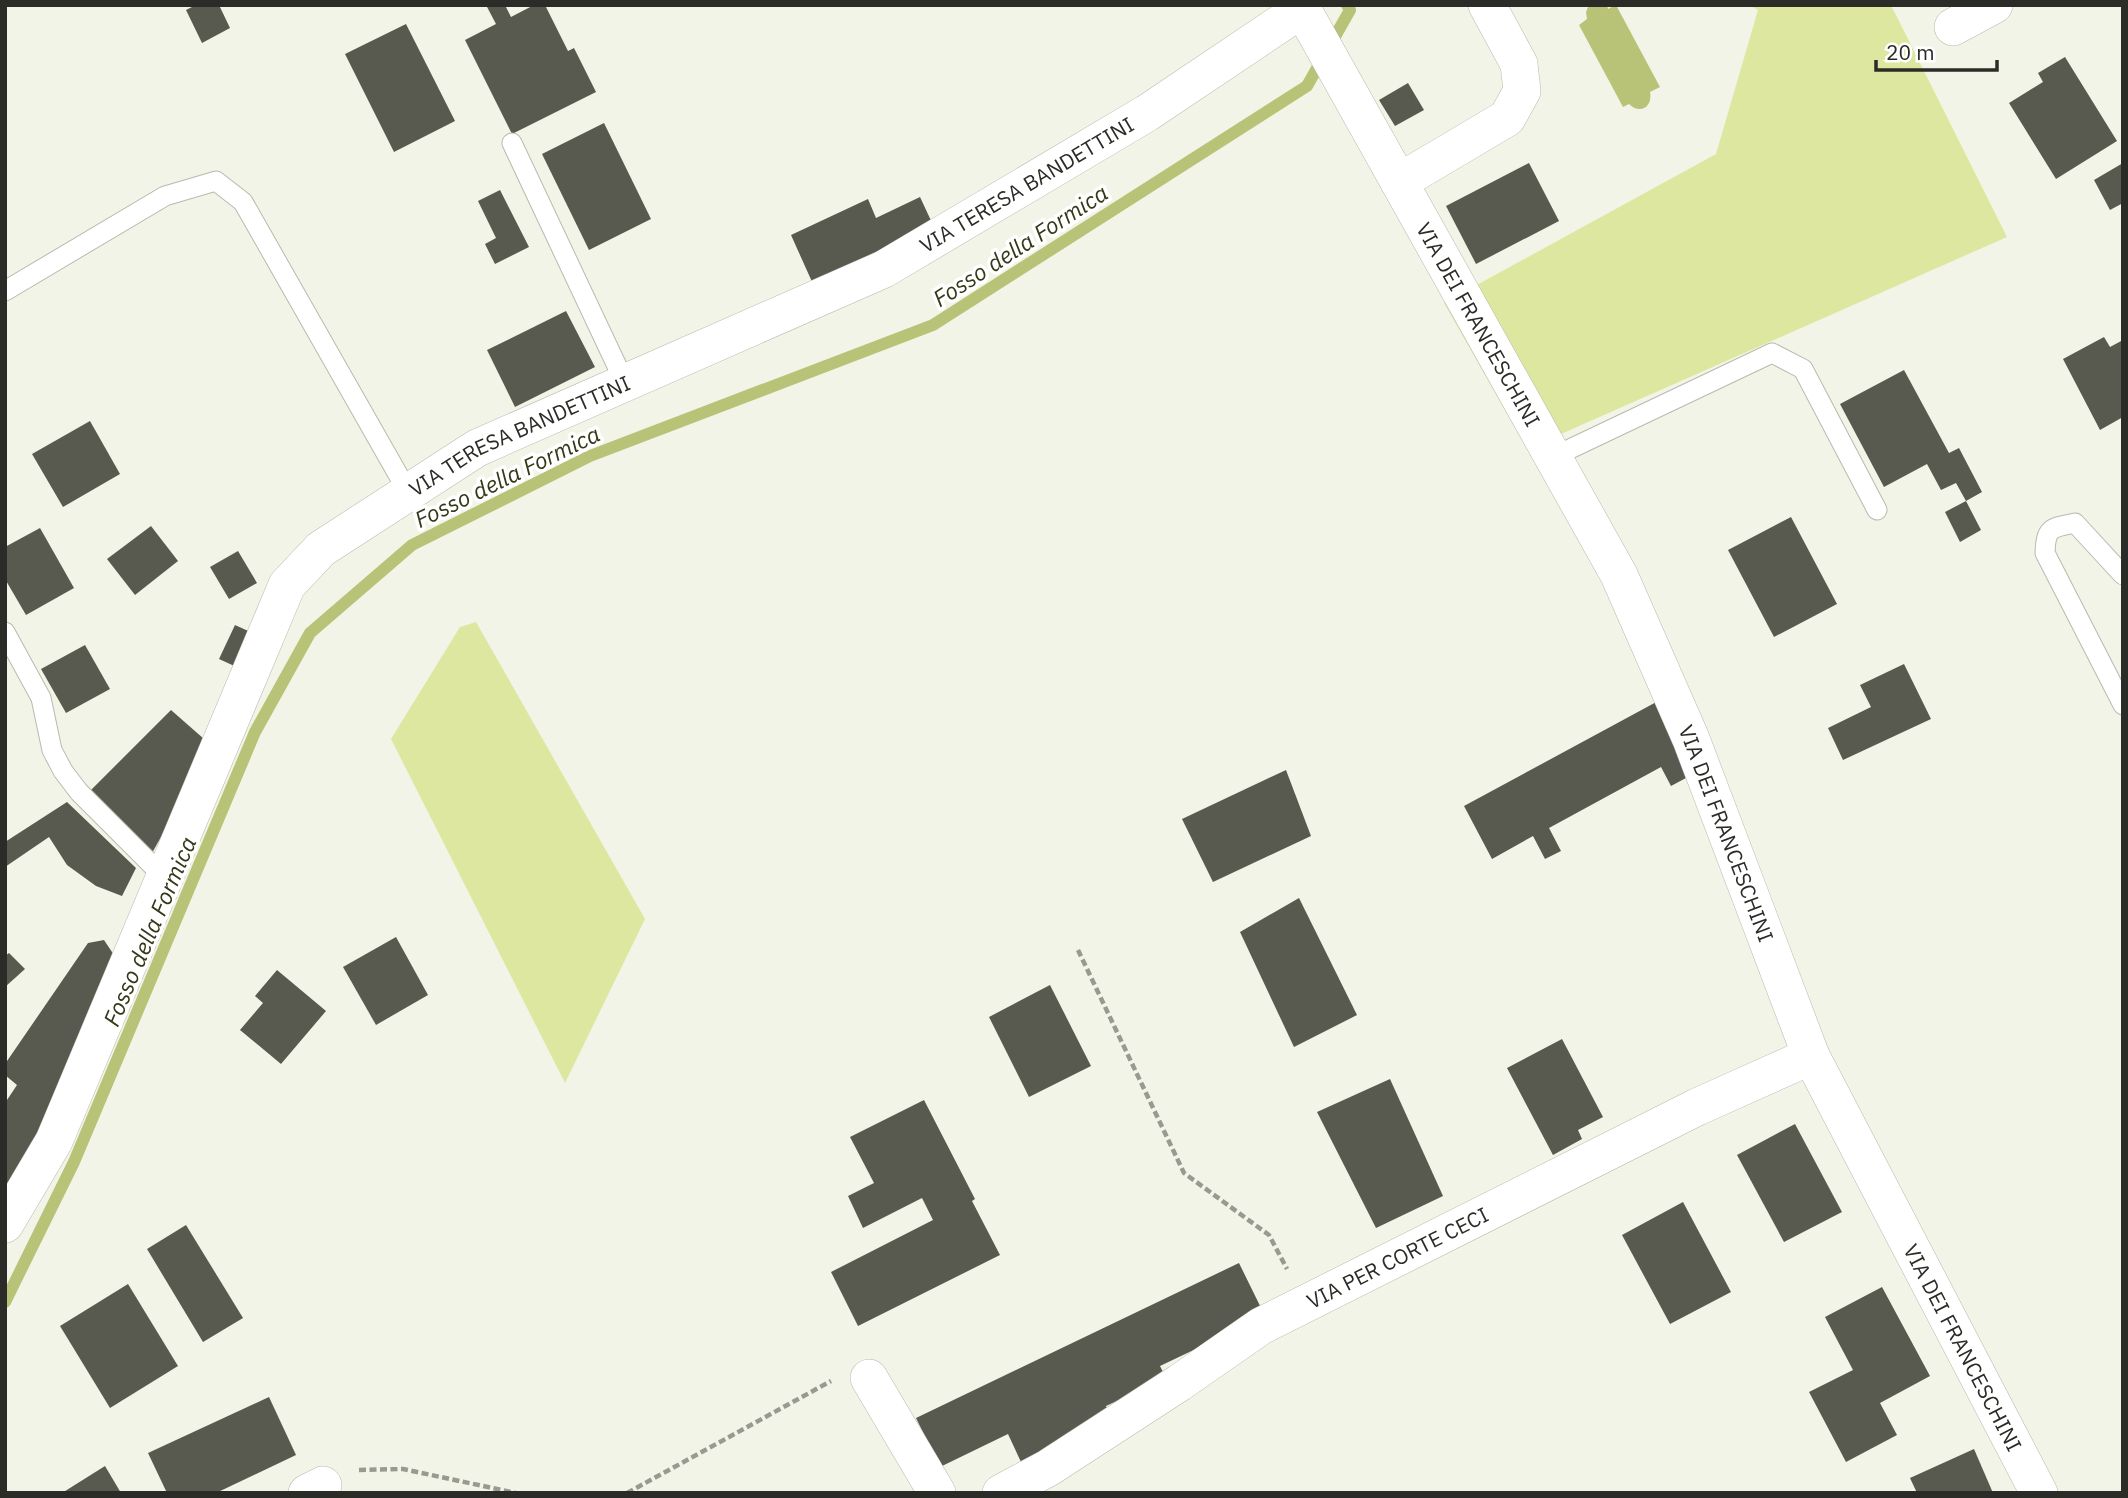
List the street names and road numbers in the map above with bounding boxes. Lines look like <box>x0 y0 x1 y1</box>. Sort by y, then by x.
street label: VIA TERESA BANDETTINI <box>914 110 1139 259</box>
street label: VIA DEI FRANCESCHINI <box>1410 217 1547 432</box>
street label: VIA TERESA BANDETTINI <box>403 368 634 503</box>
street label: VIA DEI FRANCESCHINI <box>1672 720 1780 946</box>
street label: VIA PER CORTE CECI <box>1302 1200 1493 1315</box>
street label: VIA DEI FRANCESCHINI <box>1897 1239 2029 1456</box>

